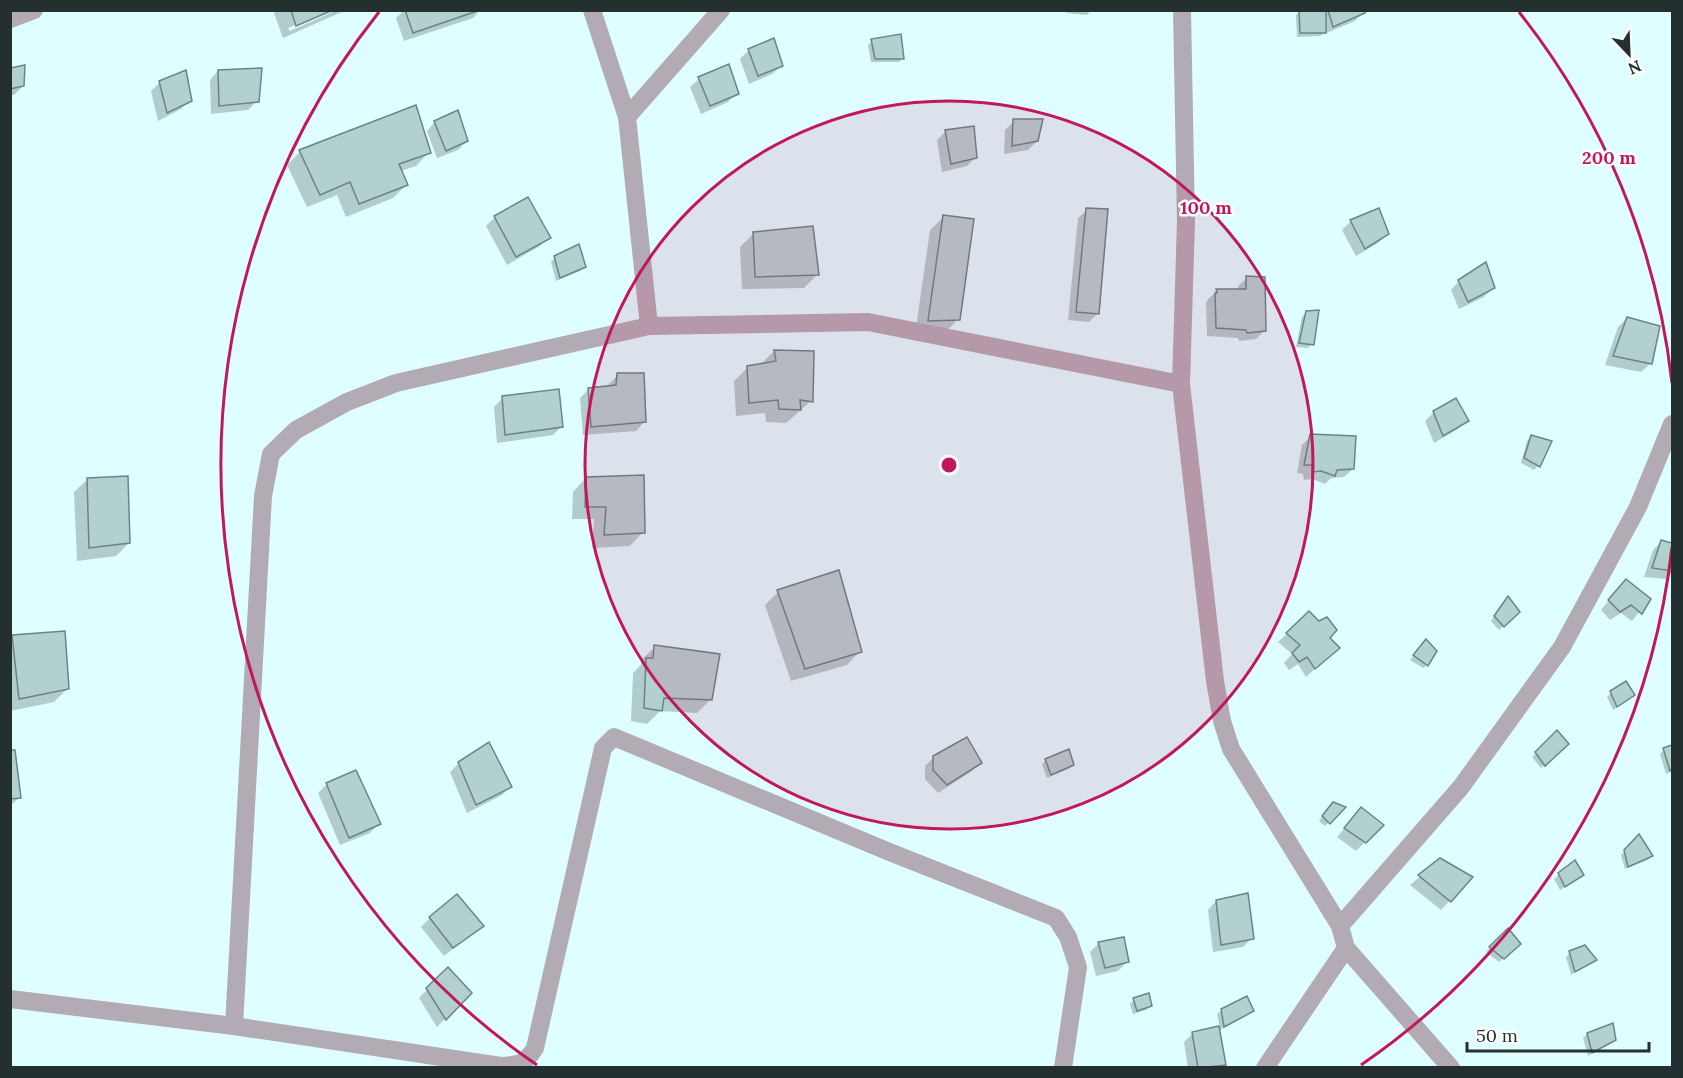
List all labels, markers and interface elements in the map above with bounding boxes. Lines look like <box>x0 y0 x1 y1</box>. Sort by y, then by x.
north arrow <box>1599 24 1659 84</box>
text: N <box>1625 56 1644 79</box>
text: 200 m <box>1582 146 1636 169</box>
text: 100 m <box>1180 196 1232 219</box>
centre of rings <box>939 455 959 475</box>
scale bar <box>1467 1015 1648 1053</box>
text: 50 m <box>1476 1024 1518 1047</box>

